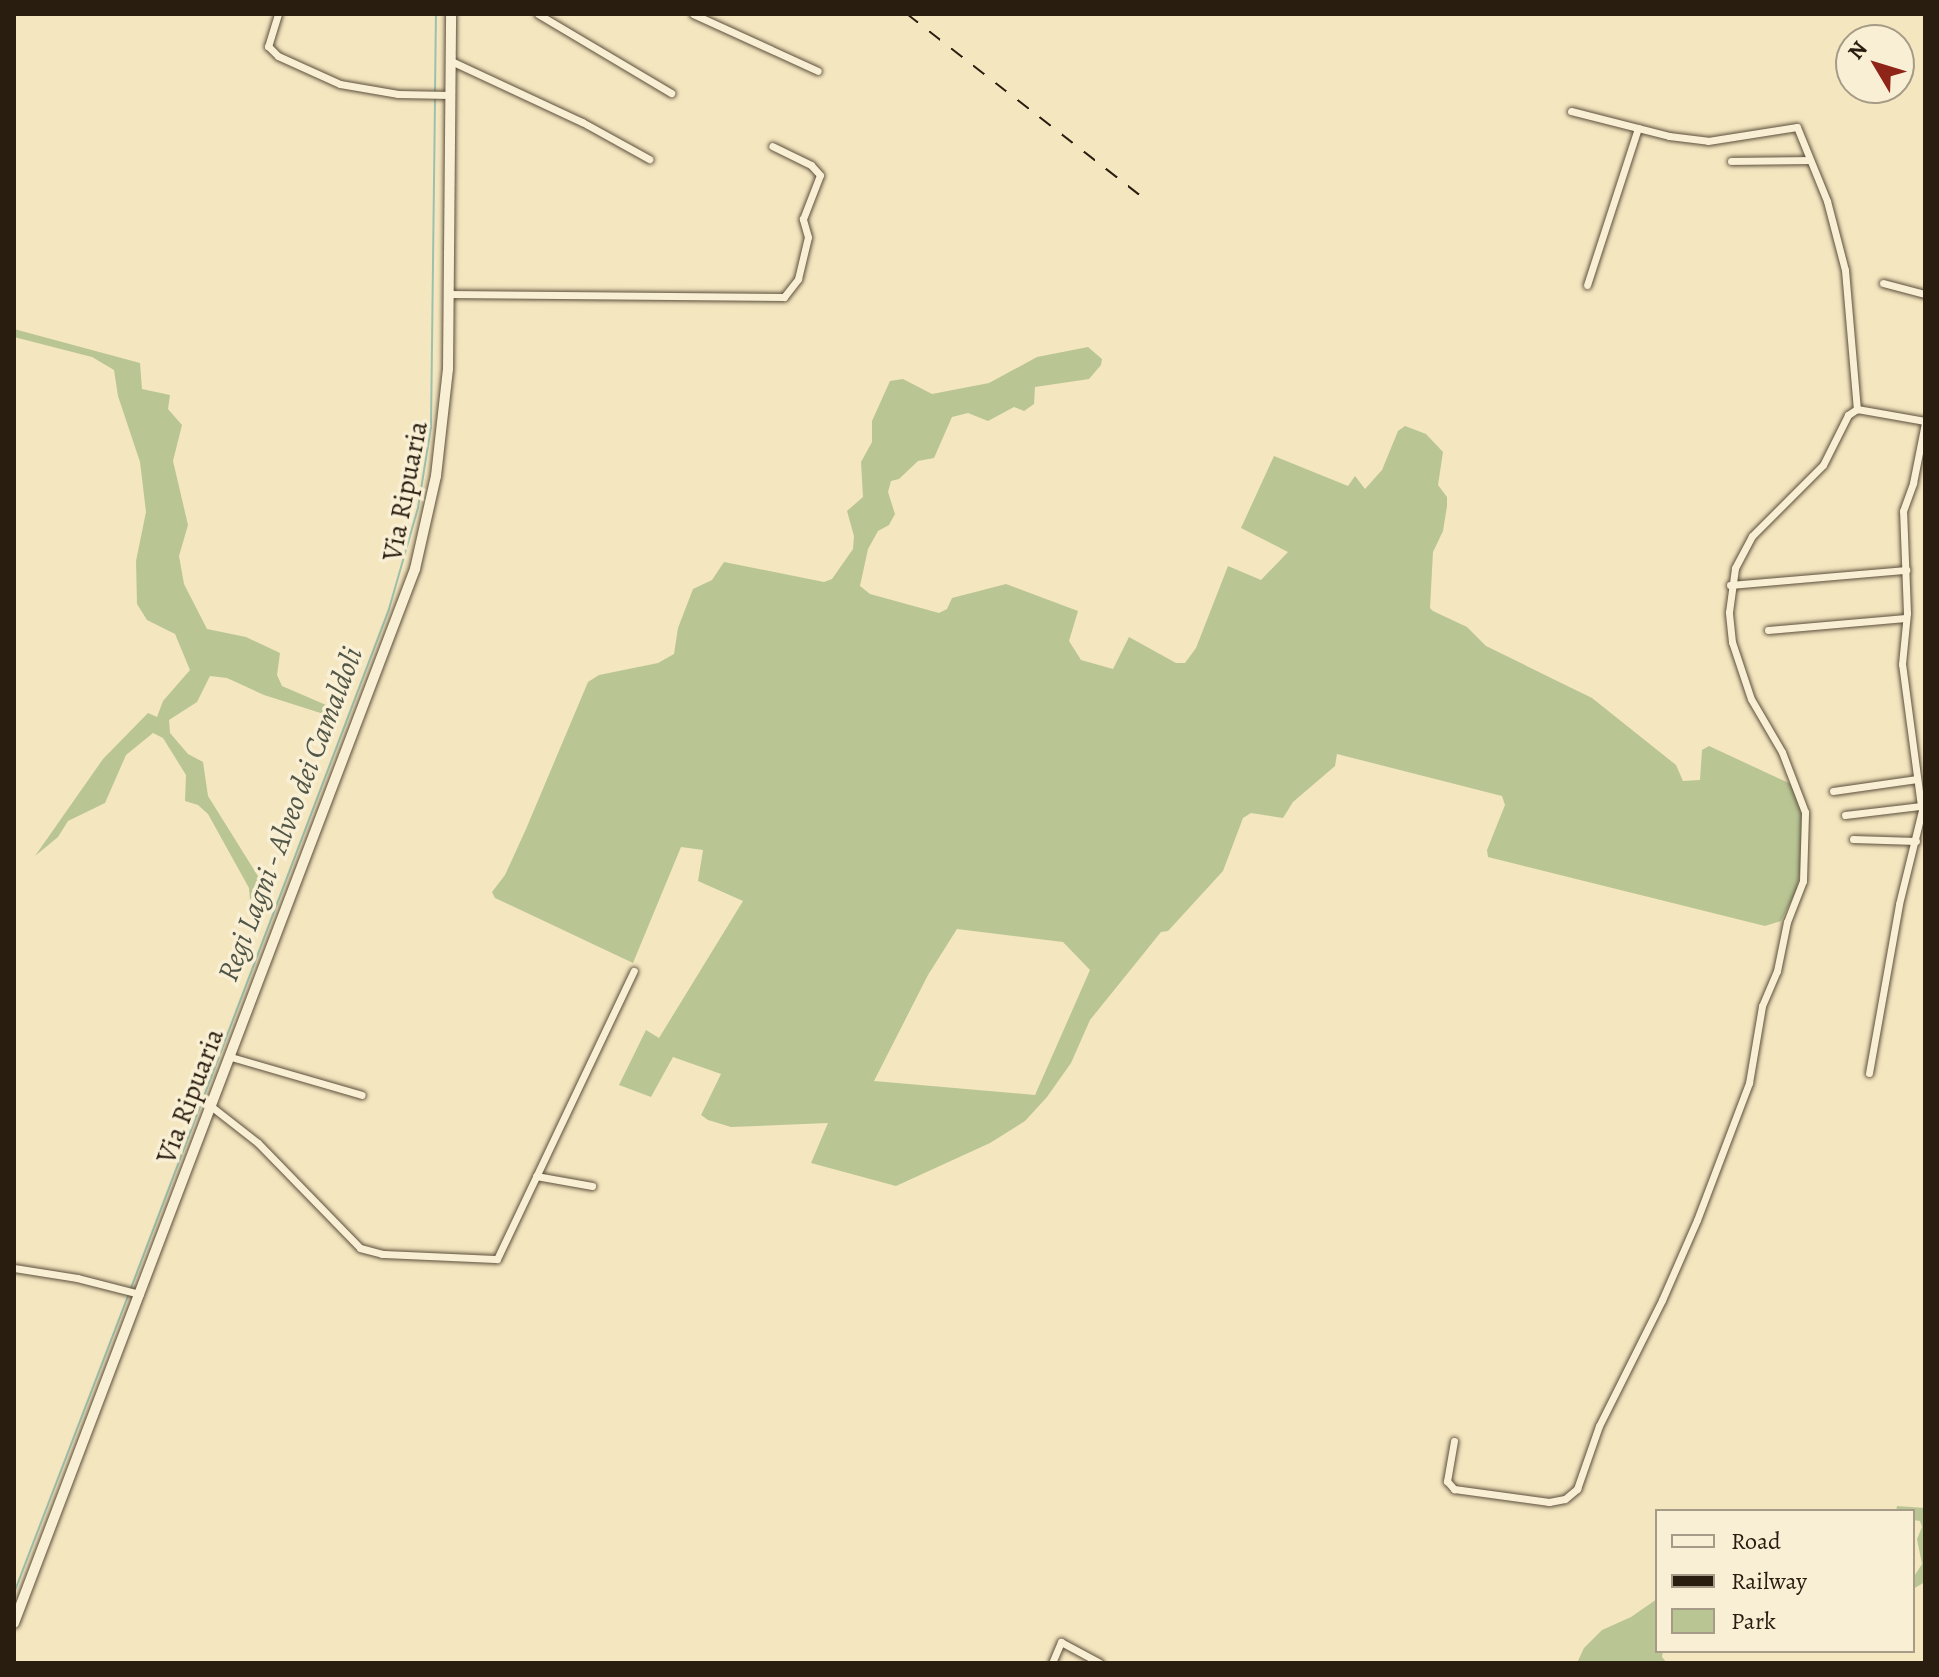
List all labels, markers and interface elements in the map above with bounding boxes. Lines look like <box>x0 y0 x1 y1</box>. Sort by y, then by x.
north arrow <box>1835 24 1915 104</box>
text: N <box>1841 35 1874 66</box>
street label: Via Ripuaria <box>375 418 435 564</box>
water label: Regi Lagni - Alveo dei Camaldoli <box>210 642 370 986</box>
street label: Via Ripuaria <box>149 1024 231 1168</box>
legend <box>1655 1509 1915 1653</box>
text: Road <box>1731 1525 1781 1557</box>
text: Railway <box>1731 1565 1807 1597</box>
text: Park <box>1731 1605 1776 1637</box>

